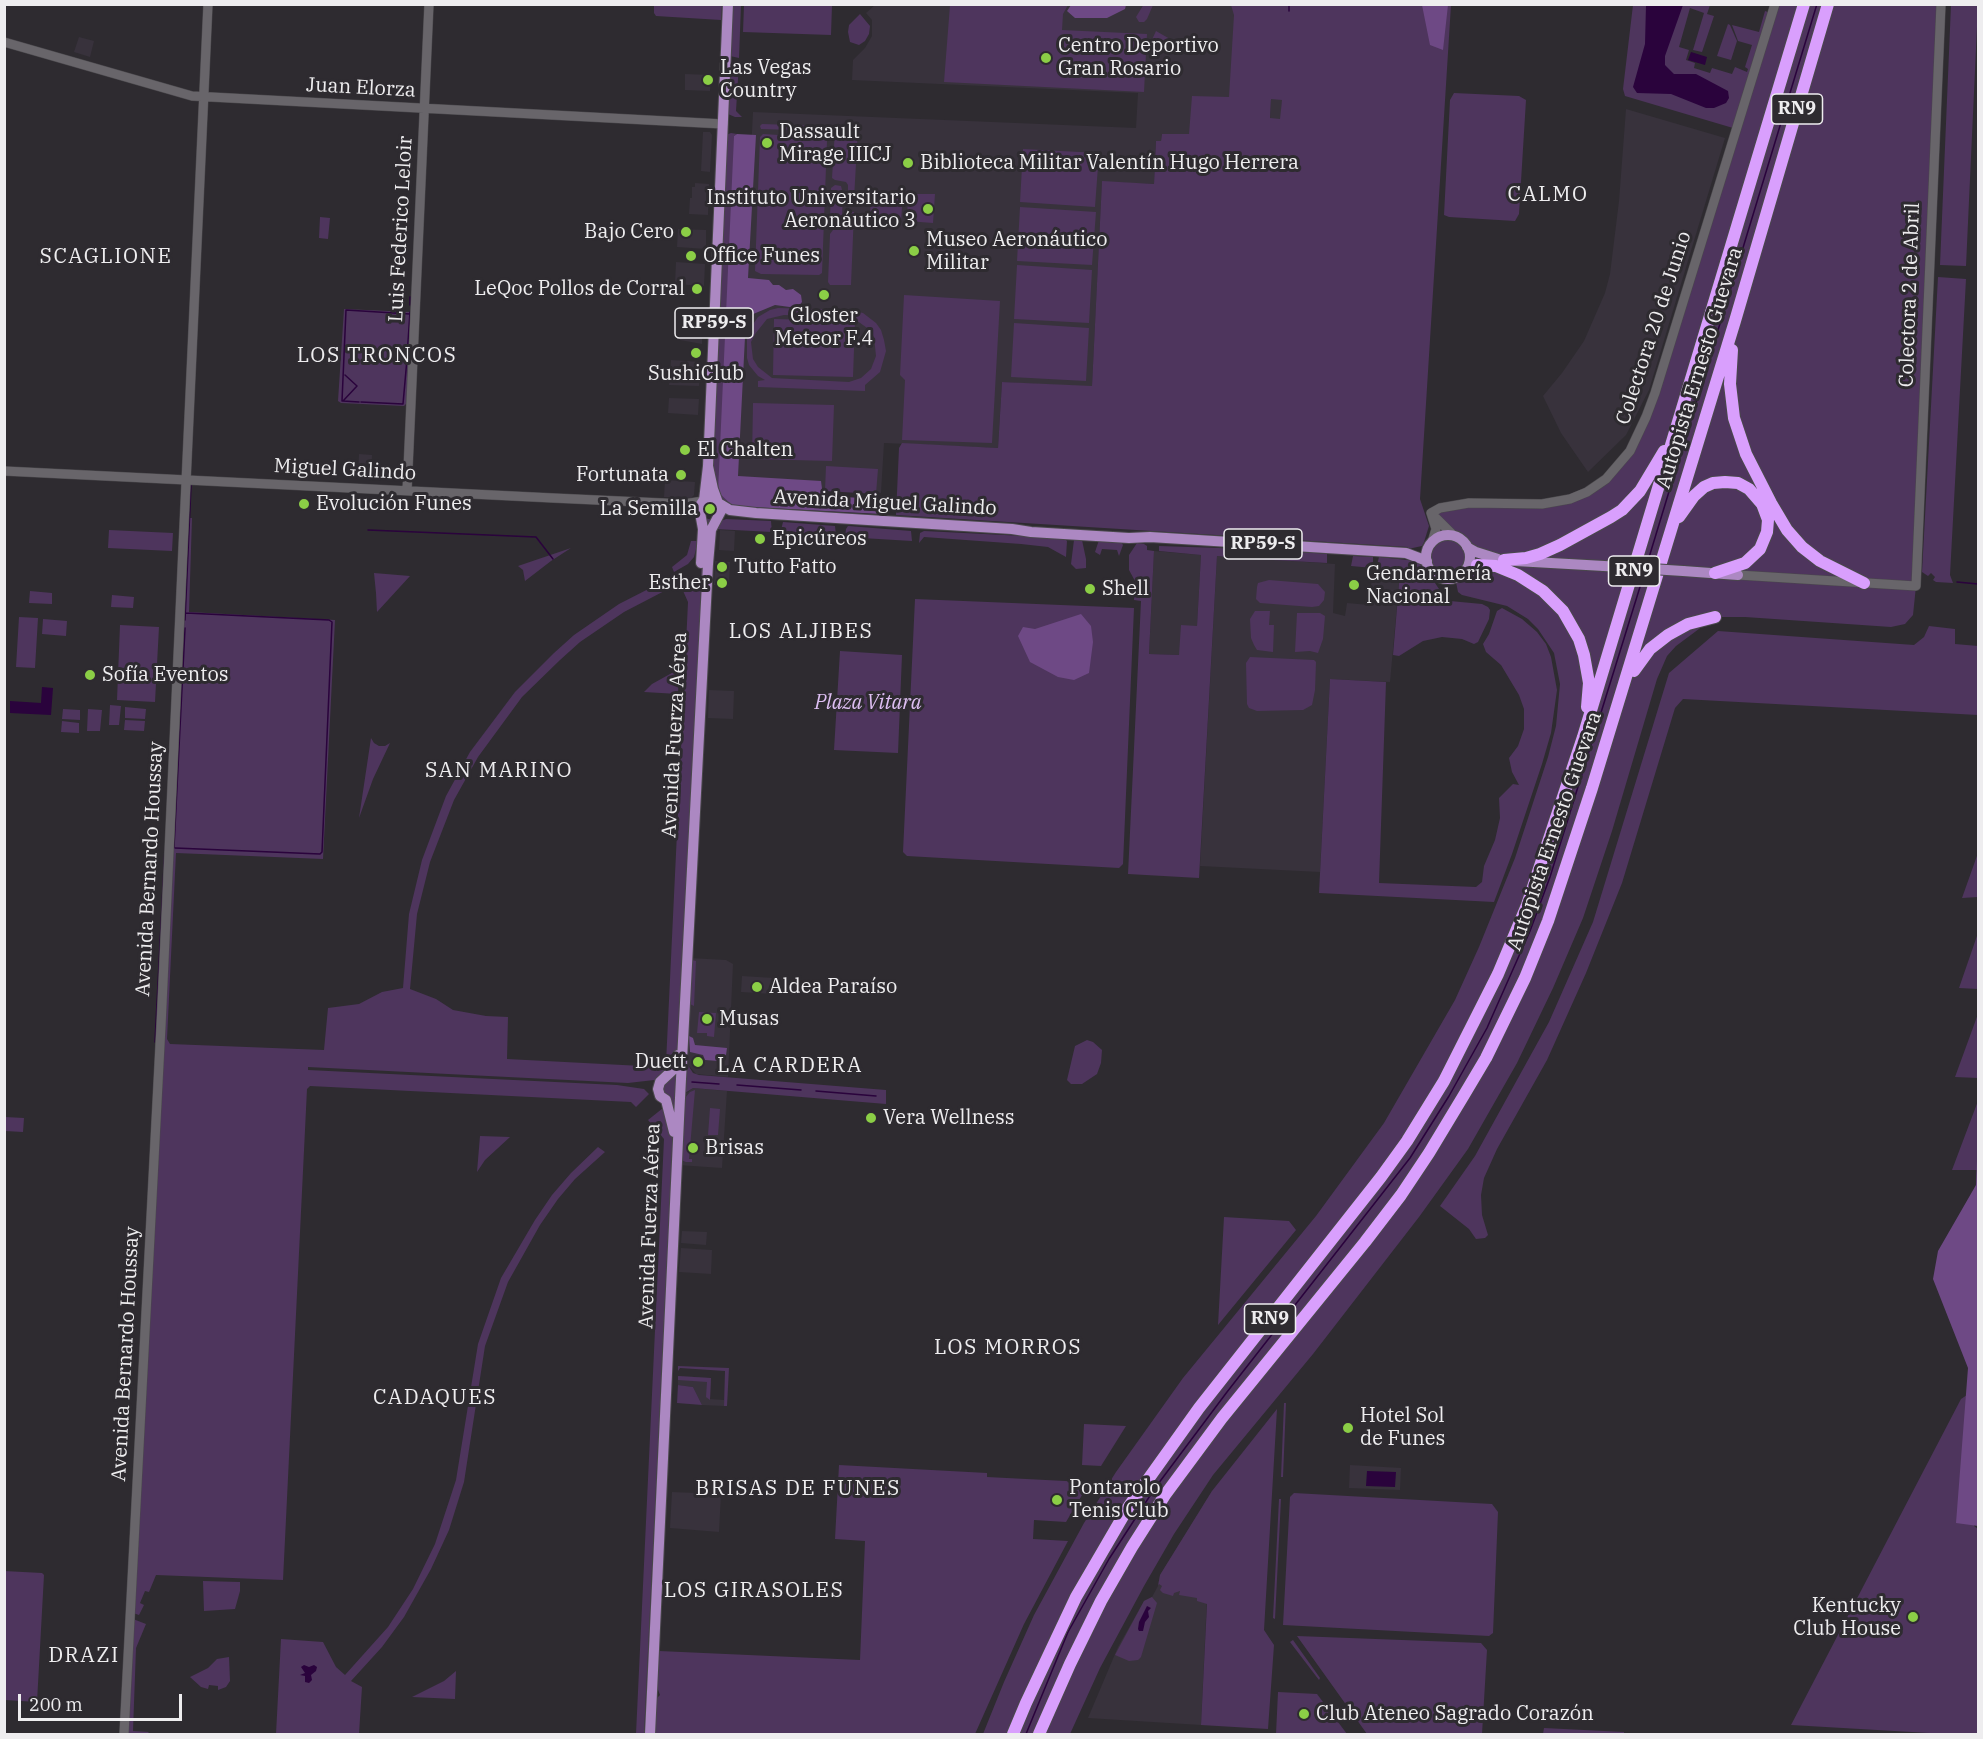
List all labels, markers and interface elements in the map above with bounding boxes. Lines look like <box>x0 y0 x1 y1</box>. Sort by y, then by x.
place label: Centro Deportivo Gran Rosario <box>1058 34 1219 81</box>
marker: Centro Deportivo Gran Rosario <box>1039 51 1053 65</box>
place label: Las Vegas Country <box>720 56 812 103</box>
street label: Juan Elorza <box>306 73 416 103</box>
marker: Las Vegas Country <box>701 73 715 87</box>
road number: RN9 <box>1772 94 1822 124</box>
place label: Dassault Mirage IIICJ <box>779 120 891 167</box>
street label: Luis Federico Leloir <box>384 135 418 323</box>
marker: Dassault Mirage IIICJ <box>760 136 774 150</box>
place label: Biblioteca Militar Valentín Hugo Herrera <box>920 151 1299 175</box>
marker: Biblioteca Militar Valentín Hugo Herrera <box>901 156 915 170</box>
district label: CALMO <box>1507 182 1589 208</box>
place label: Instituto Universitario Aeronáutico 3 <box>707 186 916 233</box>
marker: Instituto Universitario Aeronáutico 3 <box>921 202 935 216</box>
street label: Colectora 2 de Abril <box>1895 202 1925 388</box>
place label: Bajo Cero <box>584 220 674 244</box>
marker: Bajo Cero <box>679 225 693 239</box>
place label: Museo Aeronáutico Militar <box>926 228 1107 275</box>
street label: Colectora 20 de Junio <box>1611 228 1697 428</box>
district label: SCAGLIONE <box>40 244 172 270</box>
place label: Office Funes <box>703 244 820 268</box>
marker: Museo Aeronáutico Militar <box>907 244 921 258</box>
street label: Autopista Ernesto Guevara <box>1652 244 1748 492</box>
marker: Office Funes <box>684 249 698 263</box>
place label: LeQoc Pollos de Corral <box>474 277 685 301</box>
marker: LeQoc Pollos de Corral <box>690 282 704 296</box>
marker: Gloster Meteor F.4 <box>817 288 831 302</box>
place label: Gloster Meteor F.4 <box>775 304 873 351</box>
road number: RP59-S <box>675 308 753 338</box>
district label: LOS TRONCOS <box>297 343 457 369</box>
marker: SushiClub <box>689 346 703 360</box>
place label: SushiClub <box>648 362 744 386</box>
place label: El Chalten <box>697 438 793 462</box>
marker: El Chalten <box>678 443 692 457</box>
street label: Miguel Galindo <box>273 454 417 486</box>
place label: Fortunata <box>576 463 669 487</box>
marker: Fortunata <box>674 468 688 482</box>
street label: Avenida Miguel Galindo <box>773 485 997 521</box>
place label: Evolución Funes <box>316 492 472 516</box>
marker: Evolución Funes <box>297 497 311 511</box>
place label: La Semilla <box>600 497 698 521</box>
marker: La Semilla <box>703 502 717 516</box>
place label: Epicúreos <box>772 527 867 551</box>
road number: RP59-S <box>1224 529 1302 559</box>
marker: Epicúreos <box>753 532 767 546</box>
place label: Tutto Fatto <box>734 555 836 579</box>
road number: RN9 <box>1608 556 1660 586</box>
marker: Tutto Fatto <box>715 560 729 574</box>
place label: Gendarmería Nacional <box>1366 562 1492 609</box>
place label: Esther <box>648 571 710 595</box>
marker: Esther <box>715 576 729 590</box>
place label: Shell <box>1102 577 1149 601</box>
marker: Gendarmería Nacional <box>1347 578 1361 592</box>
marker: Shell <box>1083 582 1097 596</box>
district label: LOS ALJIBES <box>729 619 873 645</box>
street label: Avenida Fuerza Aérea <box>658 632 692 838</box>
place label: Sofía Eventos <box>102 663 228 687</box>
marker: Sofía Eventos <box>83 668 97 682</box>
park label: Plaza Vitara <box>814 691 922 715</box>
street label: Autopista Ernesto Guevara <box>1503 708 1607 954</box>
street label: Avenida Bernardo Houssay <box>131 741 169 997</box>
district label: SAN MARINO <box>425 758 573 784</box>
place label: Aldea Paraíso <box>769 975 897 999</box>
marker: Aldea Paraíso <box>750 980 764 994</box>
place label: Musas <box>719 1007 779 1031</box>
marker: Musas <box>700 1012 714 1026</box>
place label: Duett <box>635 1050 686 1074</box>
district label: LA CARDERA <box>717 1053 863 1079</box>
marker: Duett <box>691 1055 705 1069</box>
place label: Vera Wellness <box>883 1106 1014 1130</box>
marker: Vera Wellness <box>864 1111 878 1125</box>
street label: Avenida Fuerza Aérea <box>634 1123 666 1329</box>
place label: Brisas <box>705 1136 764 1160</box>
marker: Brisas <box>686 1141 700 1155</box>
street label: Avenida Bernardo Houssay <box>107 1226 145 1482</box>
road number: RN9 <box>1244 1304 1296 1334</box>
district label: LOS MORROS <box>934 1335 1082 1361</box>
district label: CADAQUES <box>373 1385 497 1411</box>
place label: Hotel Sol de Funes <box>1360 1404 1445 1451</box>
marker: Hotel Sol de Funes <box>1341 1421 1355 1435</box>
district label: BRISAS DE FUNES <box>695 1476 901 1502</box>
place label: Pontarolo Tenis Club <box>1069 1476 1169 1523</box>
marker: Pontarolo Tenis Club <box>1050 1493 1064 1507</box>
district label: LOS GIRASOLES <box>664 1578 844 1604</box>
place label: Kentucky Club House <box>1793 1594 1901 1641</box>
marker: Kentucky Club House <box>1906 1610 1920 1624</box>
district label: DRAZI <box>48 1643 120 1669</box>
scale bar <box>21 1682 184 1720</box>
text: 200 m <box>29 1693 83 1716</box>
place label: Club Ateneo Sagrado Corazón <box>1316 1702 1594 1726</box>
marker: Club Ateneo Sagrado Corazón <box>1297 1707 1311 1721</box>

